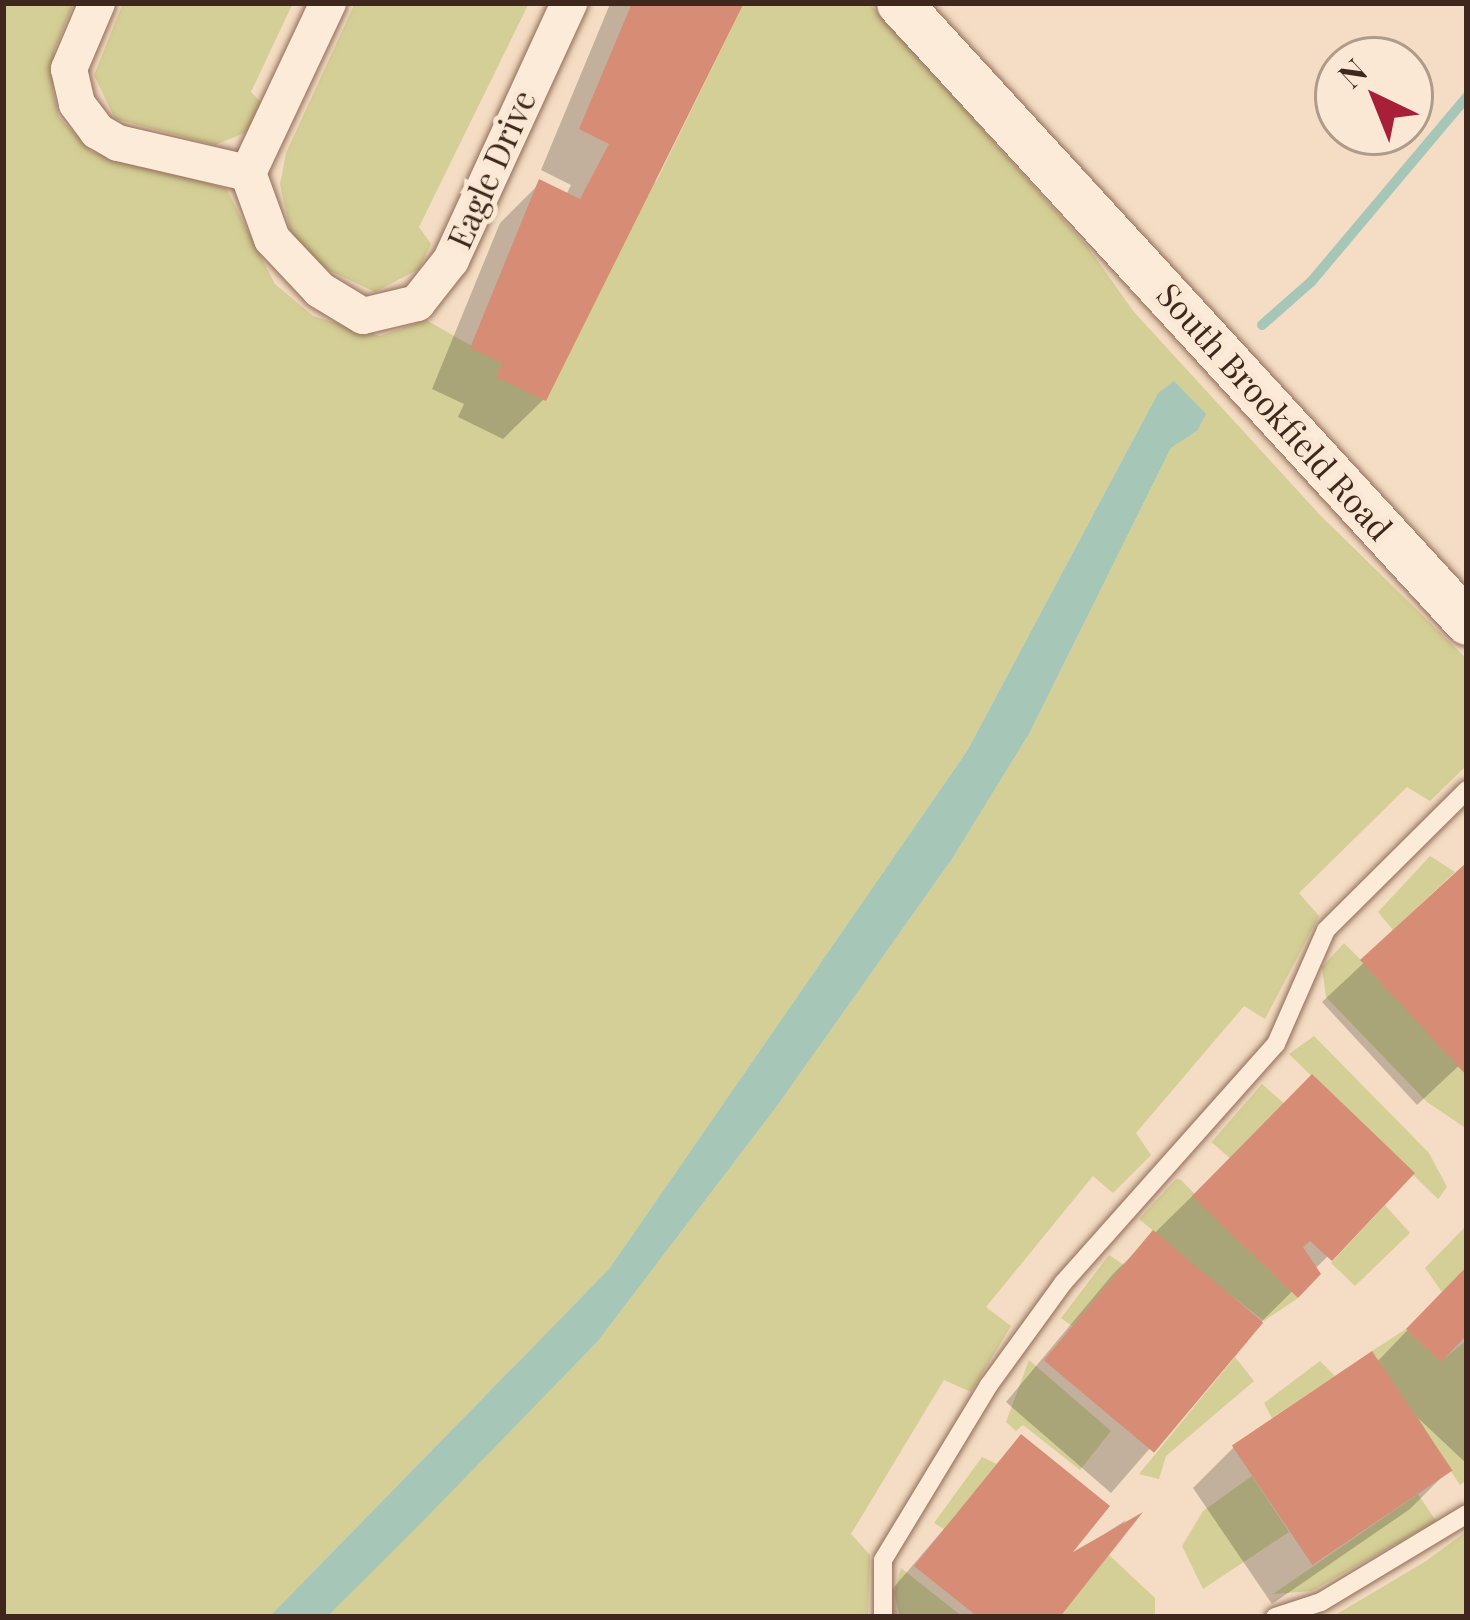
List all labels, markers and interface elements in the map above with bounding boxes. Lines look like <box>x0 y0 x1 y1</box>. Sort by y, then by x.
north arrow <box>1314 36 1434 156</box>
text: N <box>1328 48 1375 96</box>
street label: Eagle Drive <box>439 84 543 254</box>
street label: South Brookfield Road <box>1149 275 1401 547</box>

